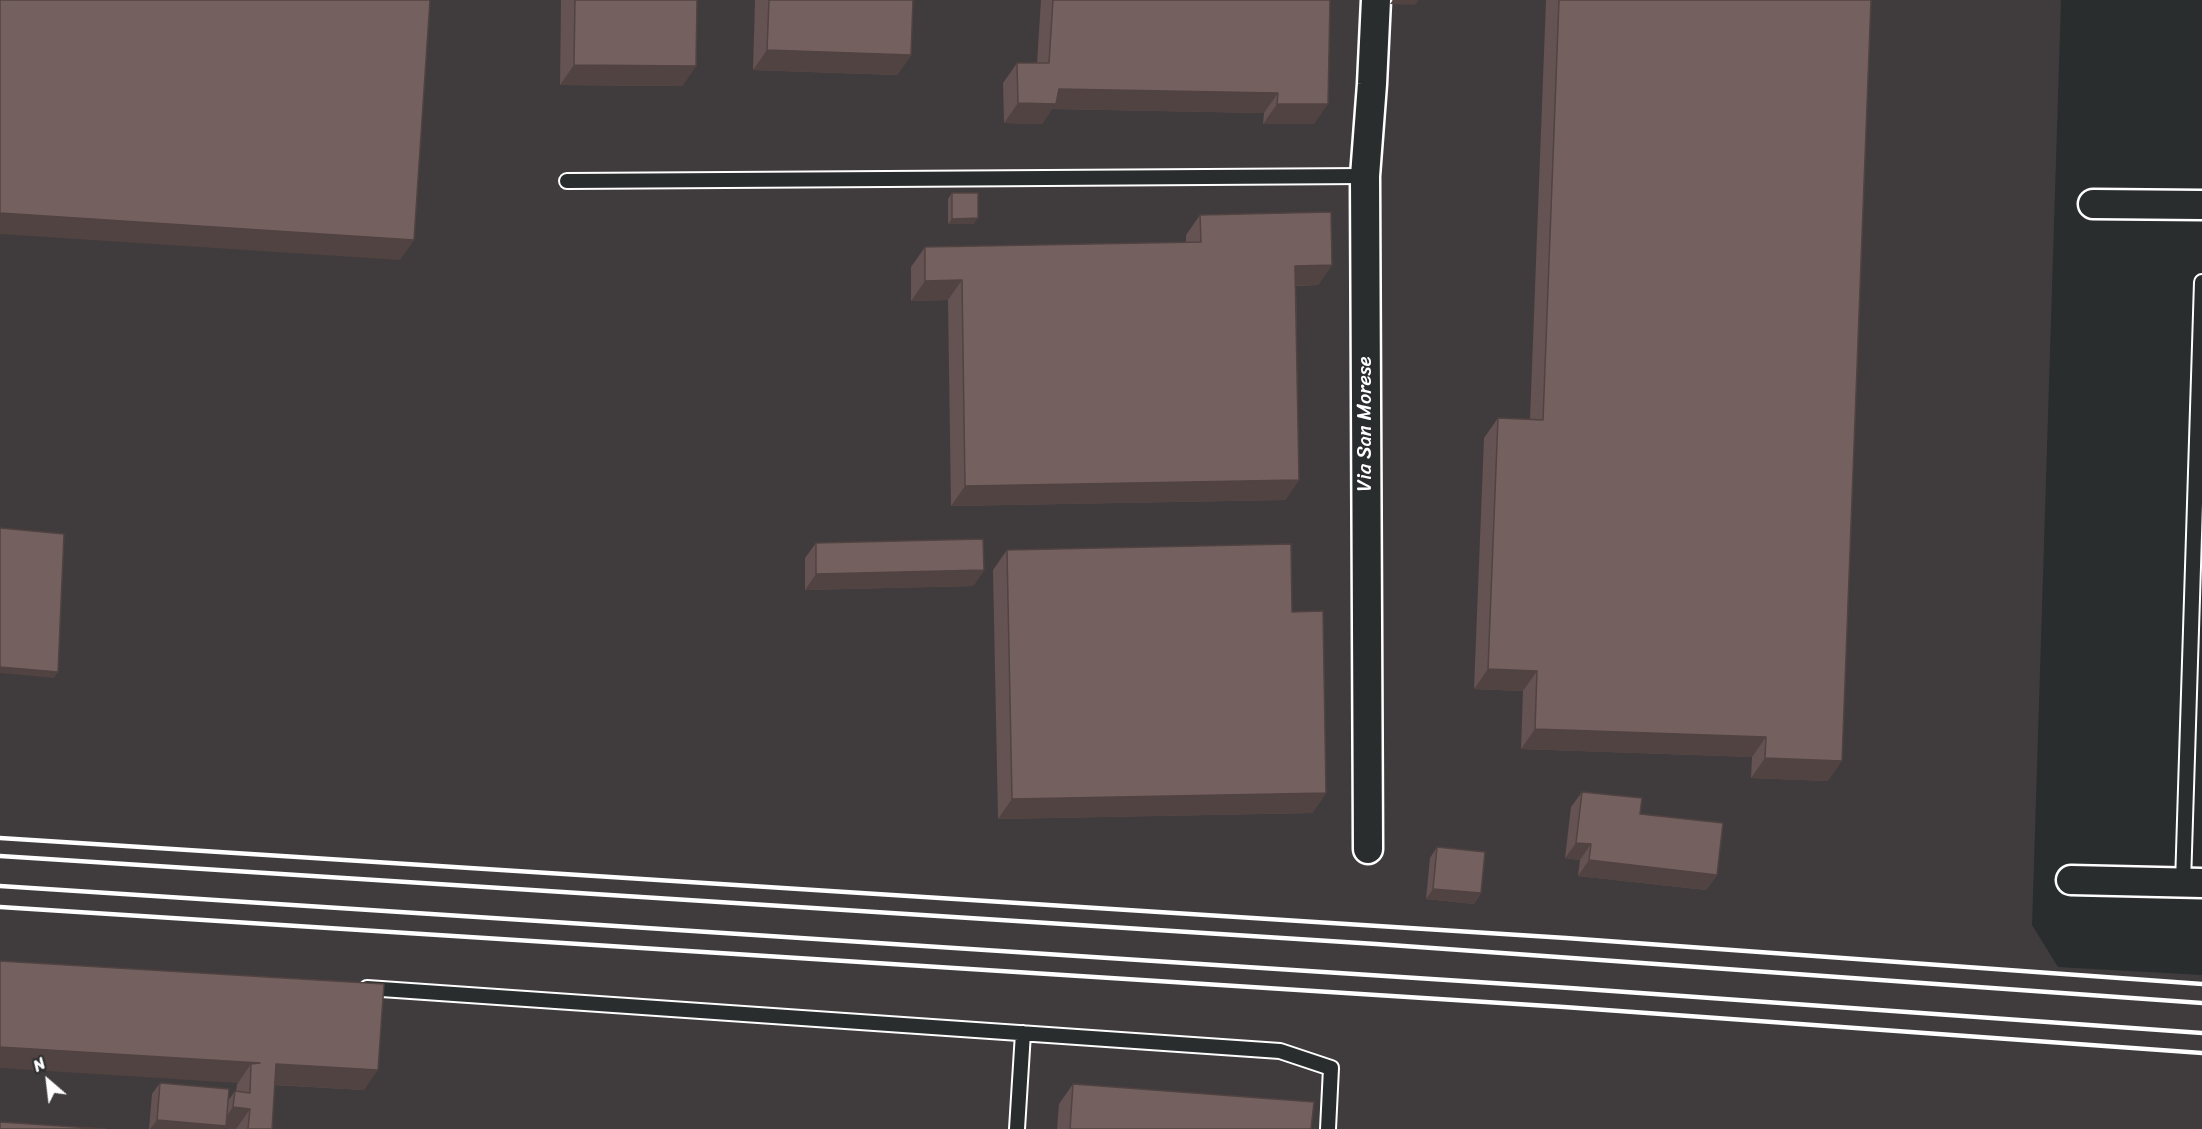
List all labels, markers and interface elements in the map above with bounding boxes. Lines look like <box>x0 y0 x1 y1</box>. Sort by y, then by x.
street label: Via San Morese <box>1354 356 1378 492</box>
text: N <box>28 1049 51 1080</box>
north arrow <box>18 1051 78 1111</box>

